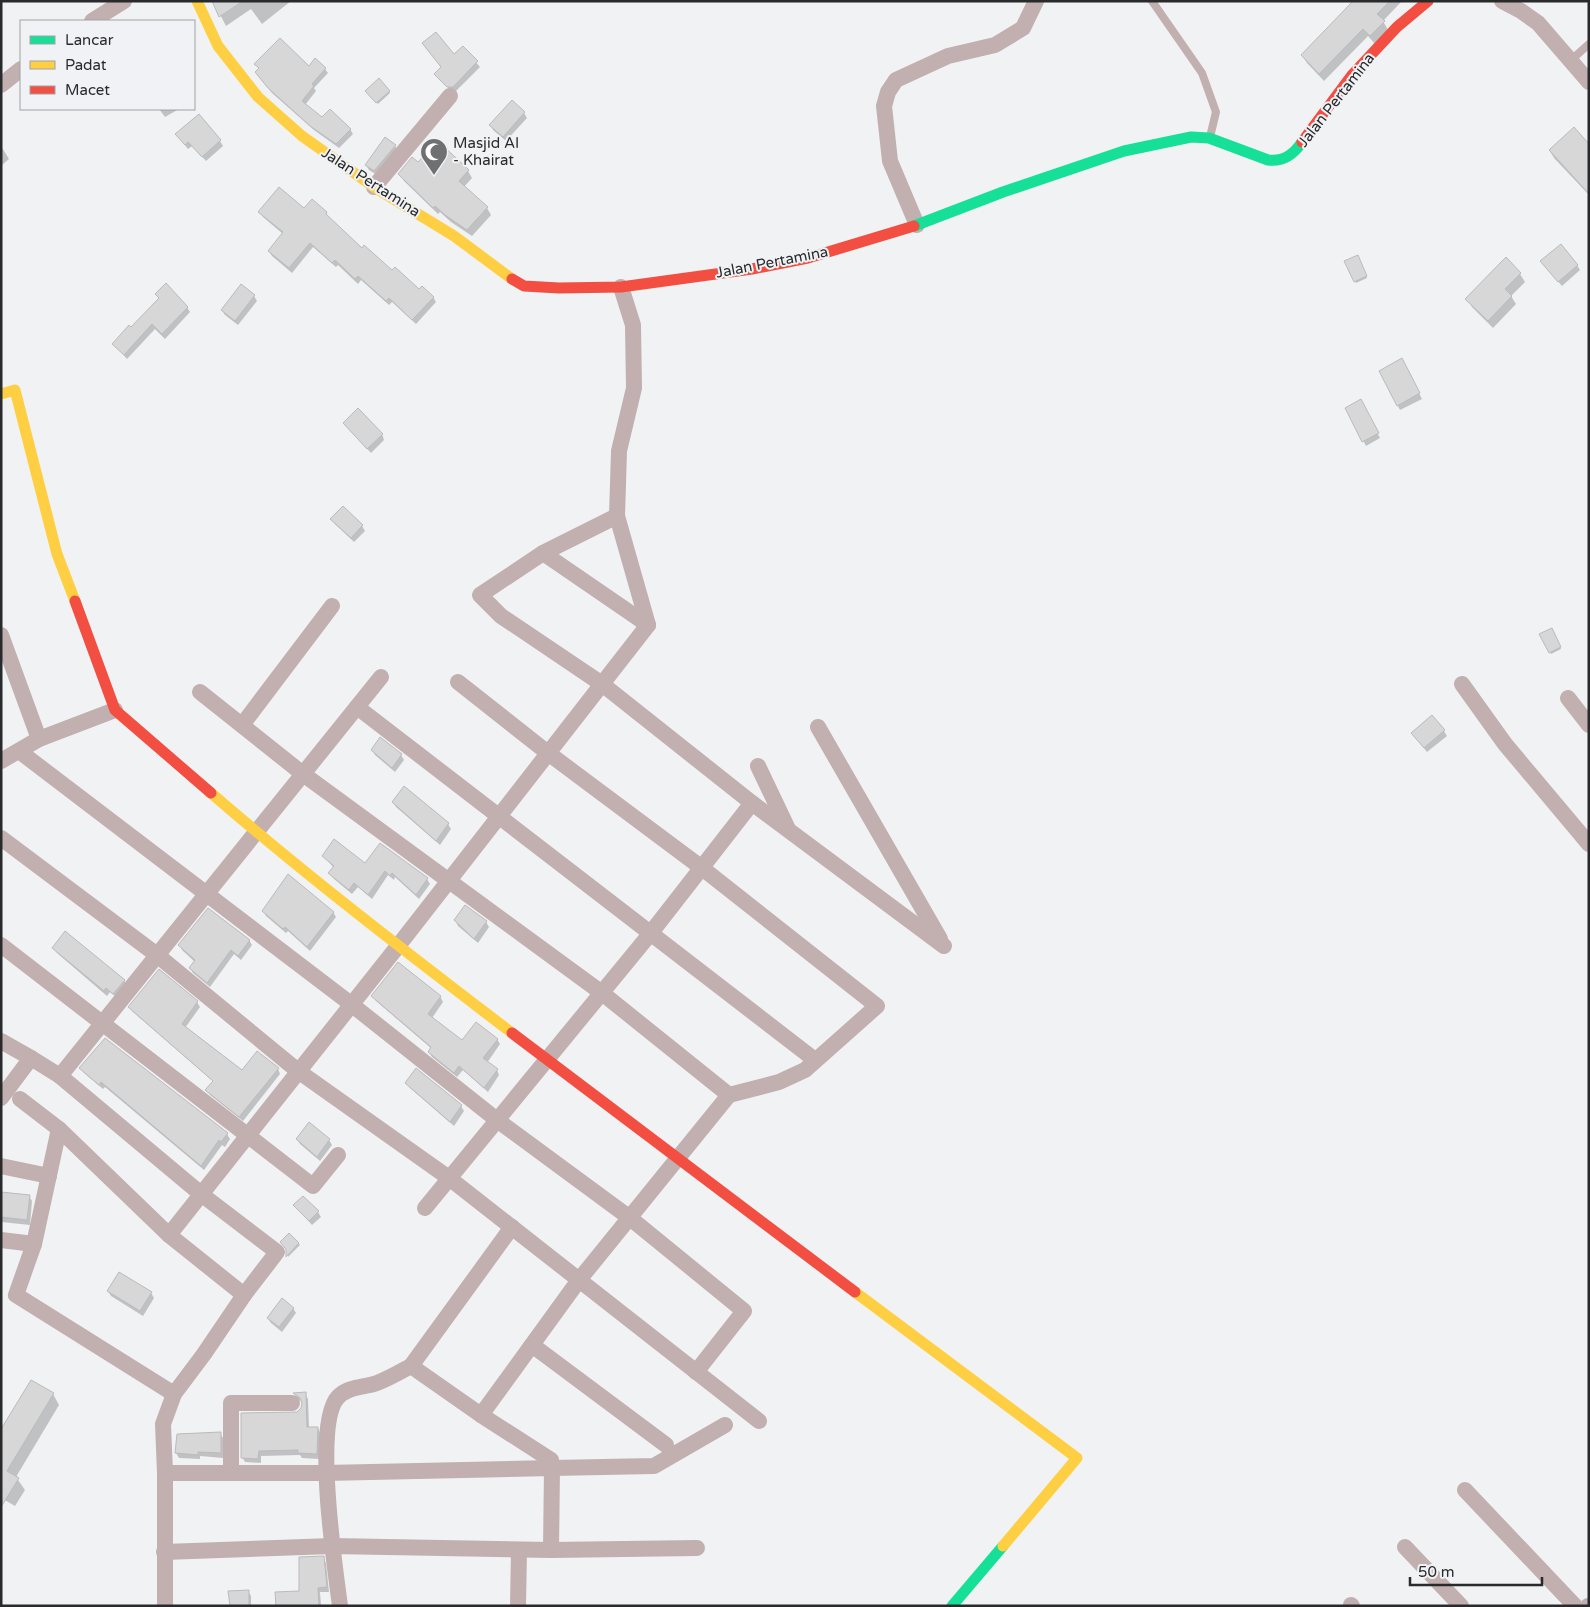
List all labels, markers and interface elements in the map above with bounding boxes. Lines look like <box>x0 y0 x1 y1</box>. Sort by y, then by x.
legend <box>20 20 195 110</box>
text: Lancar <box>65 31 114 49</box>
street label: Jalan Pertamina <box>1294 50 1378 150</box>
text: Padat <box>65 56 107 74</box>
text: Macet <box>65 81 110 99</box>
place label: Masjid Al - Khairat <box>453 134 519 169</box>
mosque icon: Masjid Al - Khairat <box>419 137 449 176</box>
street label: Jalan Pertamina <box>318 143 424 221</box>
street label: Jalan Pertamina <box>714 242 830 282</box>
scale bar <box>1410 1554 1542 1586</box>
text: 50 m <box>1418 1563 1455 1581</box>

